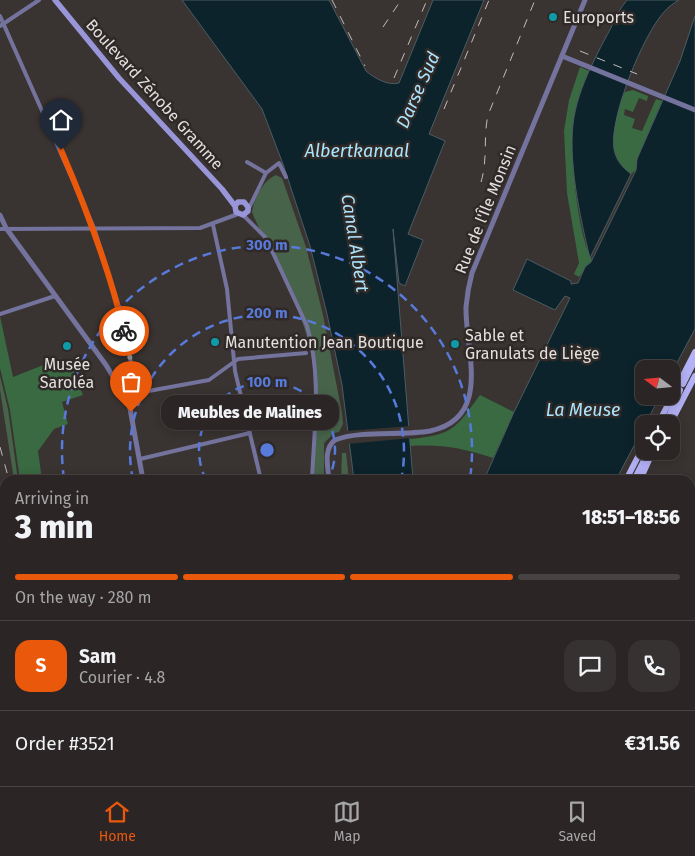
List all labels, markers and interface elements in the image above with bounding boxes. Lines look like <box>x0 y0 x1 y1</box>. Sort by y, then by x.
place label: Euroports <box>563 8 634 27</box>
marker: Euroports <box>547 11 559 23</box>
street label: Boulevard Zénobe Gramme <box>82 15 227 173</box>
water label: Darse Sud <box>391 48 445 132</box>
pin <box>40 99 82 150</box>
icon: home <box>47 106 75 134</box>
water label: Albertkanaal <box>304 140 409 162</box>
street label: Rue de l'Île Monsin <box>450 142 520 276</box>
water label: Canal Albert <box>336 193 374 294</box>
text: 300 m <box>245 236 288 254</box>
text: 200 m <box>246 304 288 322</box>
courier <box>99 306 149 356</box>
icon: bike <box>110 317 138 345</box>
place label: Sable et Granulats de Liège <box>465 326 599 363</box>
place label: Manutention Jean Boutique <box>225 333 424 352</box>
marker: Manutention Jean Boutique <box>209 336 221 348</box>
marker: Sable et Granulats de Liège <box>449 338 461 350</box>
marker: Musée Saroléa <box>61 340 73 352</box>
place label: Musée Saroléa <box>40 355 94 392</box>
north arrow <box>635 360 680 405</box>
map controls <box>635 360 680 460</box>
pin <box>110 361 152 412</box>
icon: bag <box>117 368 145 396</box>
text: 100 m <box>247 373 287 391</box>
callout: Meubles de Malines <box>161 394 338 430</box>
water label: La Meuse <box>546 399 620 421</box>
text: Meubles de Malines <box>178 403 322 422</box>
button: locate <box>635 415 680 460</box>
centre of rings <box>258 441 276 459</box>
text: Arriving in <box>15 489 89 508</box>
text: 18:51–18:56 <box>582 506 680 529</box>
text: 3 min <box>15 508 93 546</box>
text: On the way · 280 m <box>15 588 151 607</box>
button: chat <box>564 640 616 692</box>
button: phone <box>628 640 680 692</box>
text: Sam <box>79 645 116 668</box>
text: S <box>36 654 46 677</box>
text: Courier · 4.8 <box>79 668 165 687</box>
text: Order #3521 <box>15 732 115 755</box>
text: €31.56 <box>625 732 680 755</box>
tab: Home <box>99 798 136 845</box>
tab: Map <box>333 798 361 845</box>
tab: Saved <box>558 798 596 845</box>

